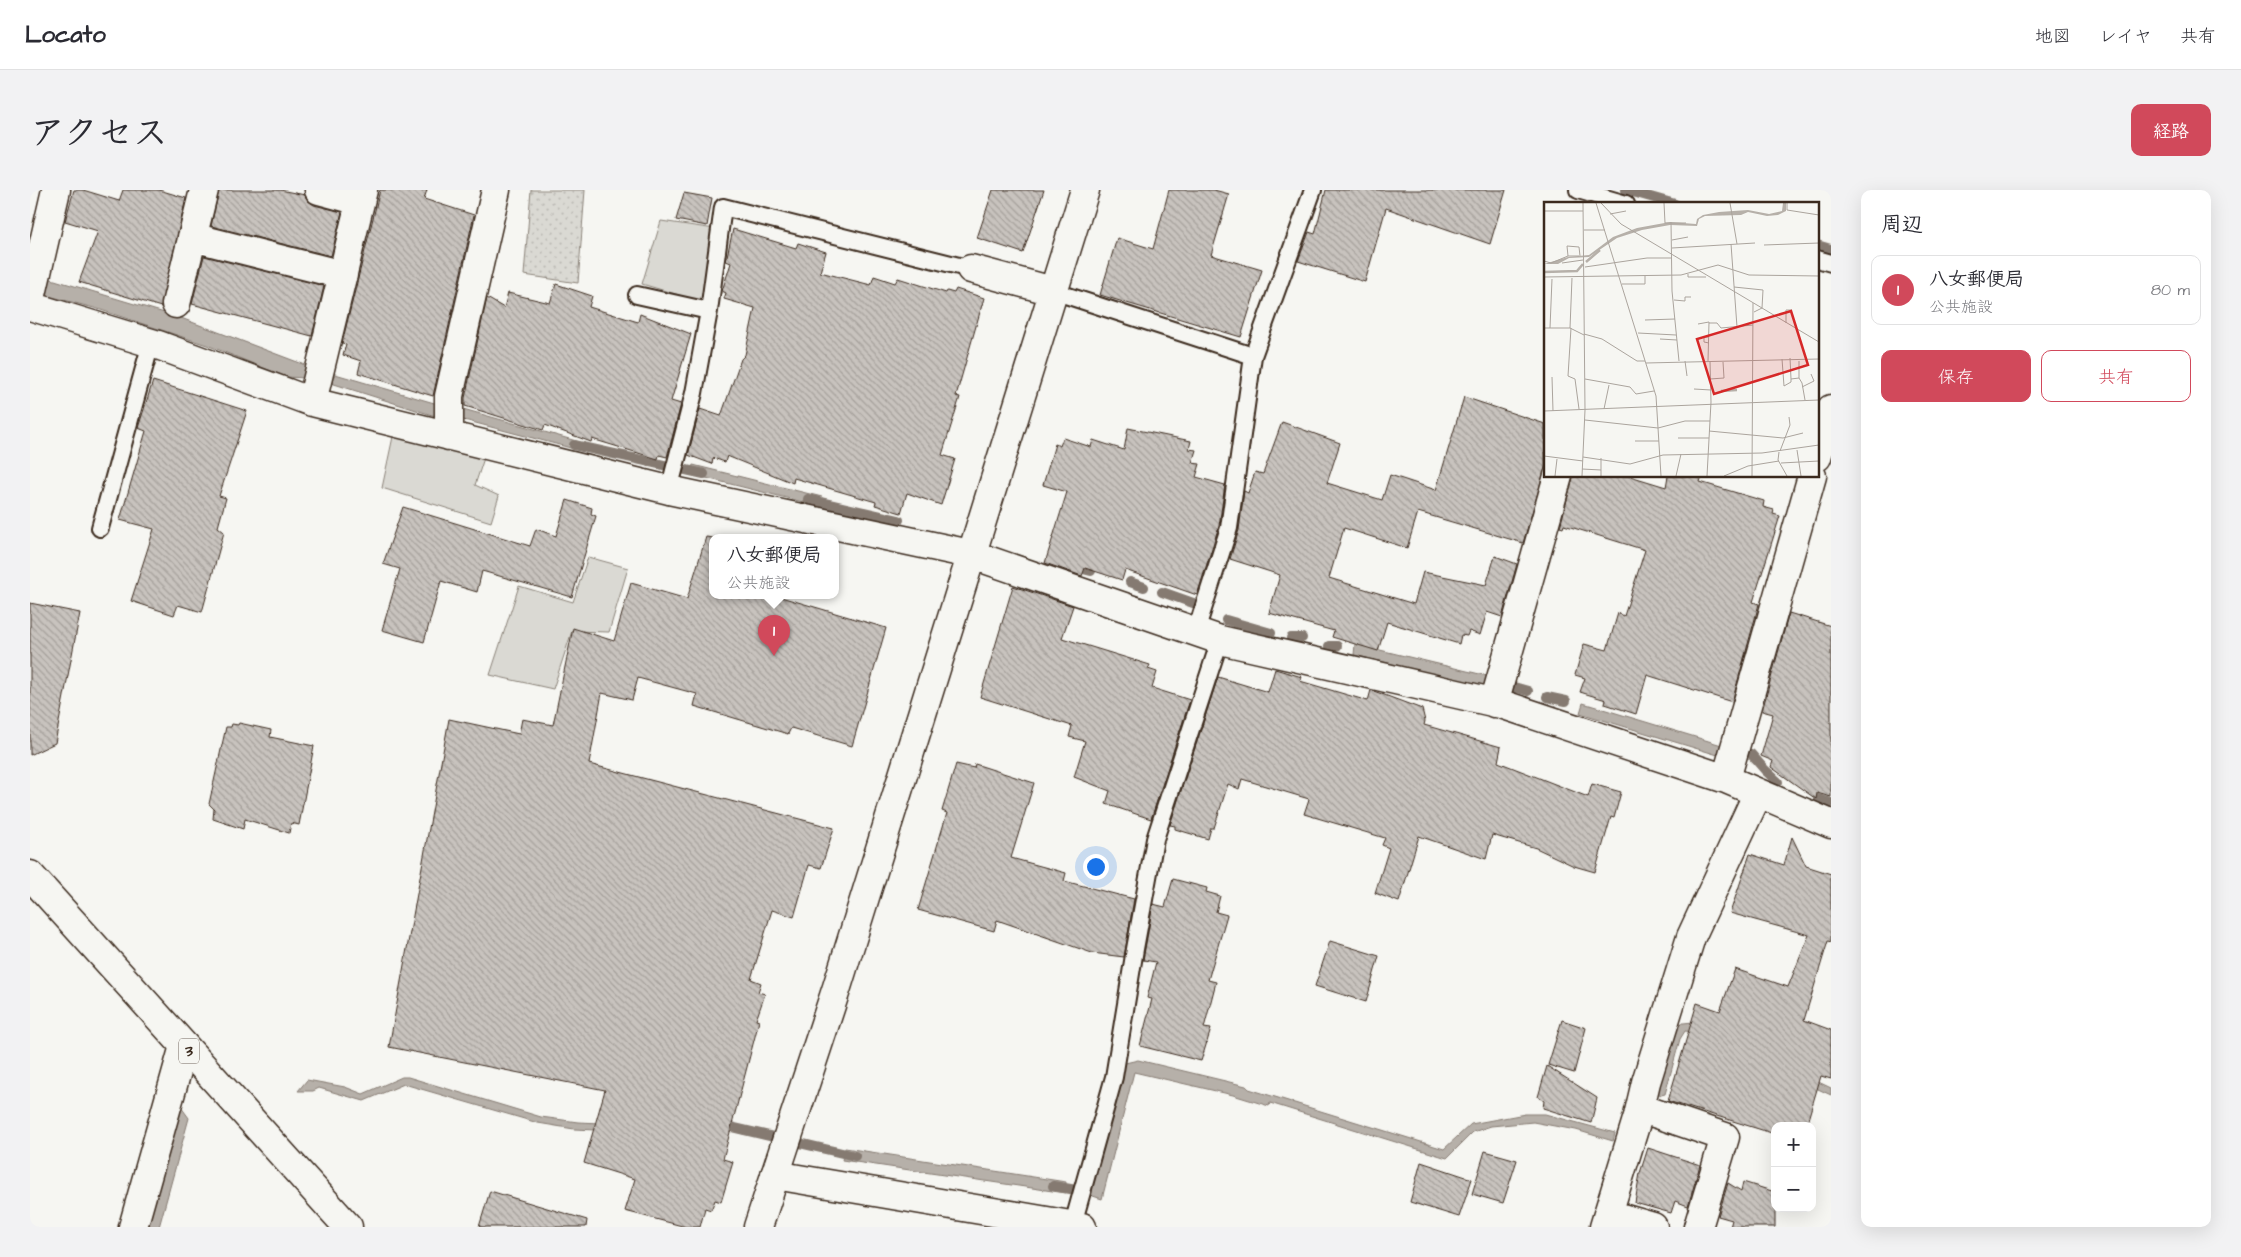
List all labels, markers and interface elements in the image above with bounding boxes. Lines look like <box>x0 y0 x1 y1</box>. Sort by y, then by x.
text: Locato <box>25 18 106 52</box>
text: 地図 <box>2035 24 2071 49</box>
text: レイヤ <box>2099 24 2152 49</box>
text: 共有 <box>2180 24 2216 49</box>
button: 経路 <box>2131 104 2211 156</box>
text: アクセス <box>30 109 168 158</box>
inset map <box>1544 202 1818 478</box>
text: 周辺 <box>1881 210 1923 239</box>
text: 八女郵便局 <box>1929 266 2024 293</box>
text: 1 <box>1897 279 1899 301</box>
text: 80 m <box>2151 279 2190 301</box>
text: 公共施設 <box>1929 296 1993 318</box>
button: 保存 <box>1881 350 2031 402</box>
button: 共有 <box>2041 350 2191 402</box>
popup <box>709 534 839 599</box>
text: 八女郵便局 <box>726 542 822 569</box>
text: 公共施設 <box>726 572 791 594</box>
pin: 1 <box>758 615 790 656</box>
your location <box>1083 854 1109 880</box>
road number: 3 <box>179 1038 199 1064</box>
map controls <box>1771 1122 1816 1212</box>
button: + <box>1771 1122 1816 1167</box>
button: − <box>1771 1167 1816 1212</box>

